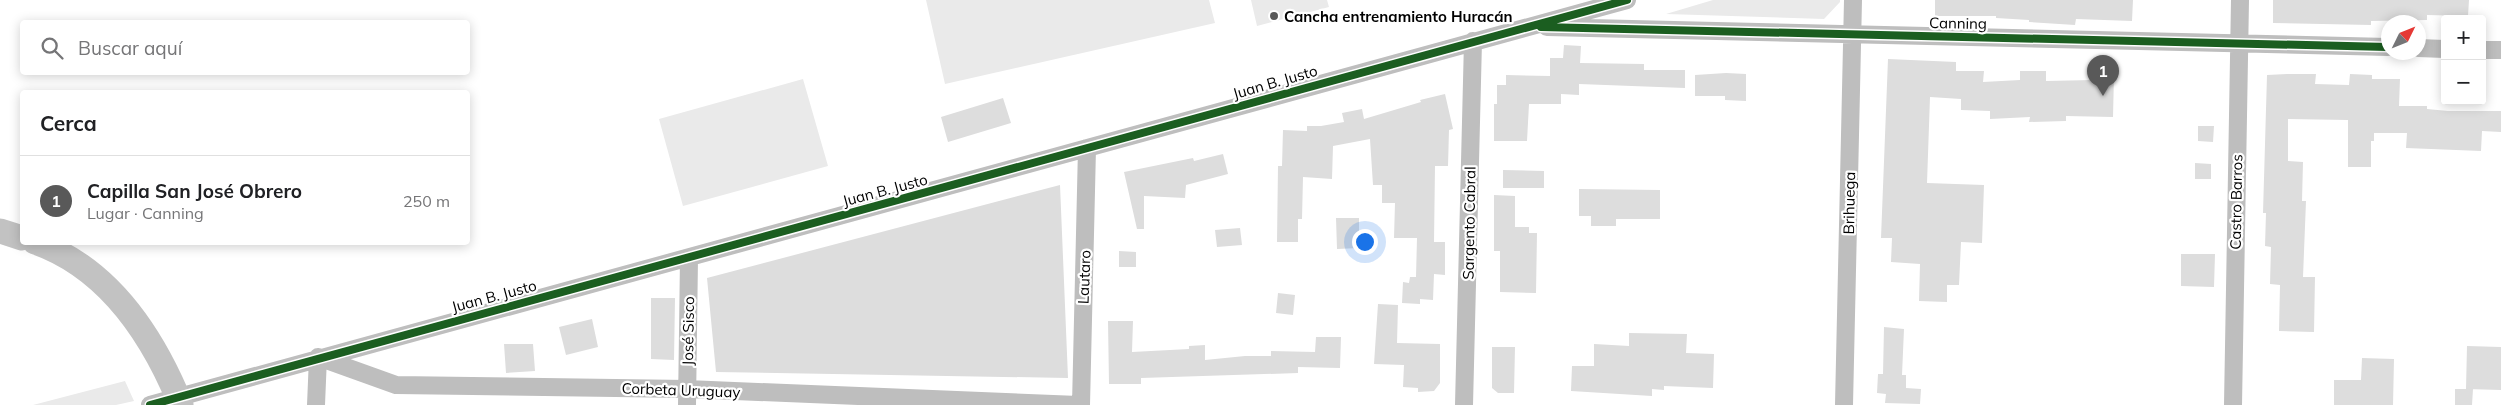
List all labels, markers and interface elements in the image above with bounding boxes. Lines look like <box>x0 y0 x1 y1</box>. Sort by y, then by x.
place label: Cancha entrenamiento Huracán <box>1284 7 1513 26</box>
marker: Cancha entrenamiento Huracán <box>1268 10 1280 22</box>
street label: Canning <box>1929 13 1987 33</box>
north arrow <box>2381 15 2426 60</box>
map controls <box>2441 15 2486 105</box>
button: + <box>2441 15 2486 60</box>
search box <box>20 20 470 75</box>
icon: search <box>38 34 66 62</box>
text: Buscar aquí <box>78 36 182 60</box>
pin: 1 <box>2087 55 2119 96</box>
button: − <box>2441 60 2486 105</box>
street label: Juan B. Justo <box>1230 61 1320 103</box>
text: Cerca <box>40 110 97 136</box>
street label: Castro Barros <box>2226 154 2246 250</box>
street label: Sargento Cabral <box>1459 166 1479 280</box>
street label: Juan B. Justo <box>840 170 930 210</box>
street label: Brihuega <box>1839 171 1859 235</box>
text: Capilla San José Obrero <box>87 179 302 203</box>
text: 1 <box>51 191 61 211</box>
text: 250 m <box>403 191 450 211</box>
text: Lugar · Canning <box>87 203 204 223</box>
your location <box>1352 229 1378 255</box>
street label: Lautaro <box>1074 250 1094 304</box>
street label: Juan B. Justo <box>449 276 539 316</box>
street label: José Sisco <box>678 296 698 366</box>
street label: Corbeta Uruguay <box>621 378 741 402</box>

